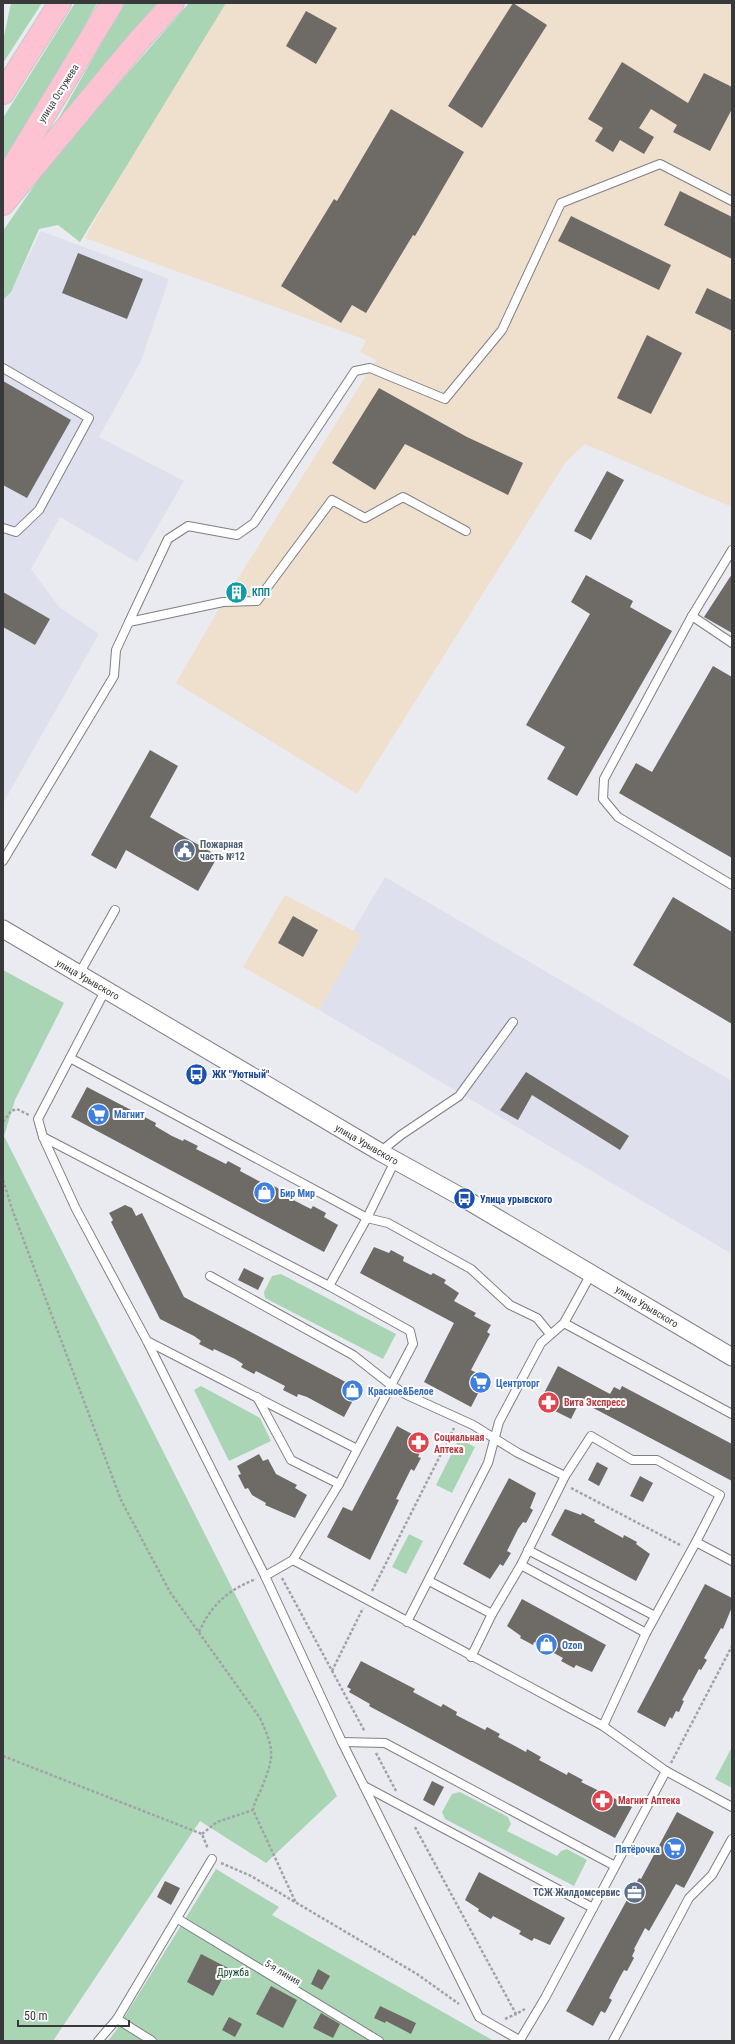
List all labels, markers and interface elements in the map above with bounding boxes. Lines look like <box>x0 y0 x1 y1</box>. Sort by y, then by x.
street label: улица Остужева <box>36 62 81 124</box>
building icon: КПП <box>223 579 249 605</box>
place label: КПП <box>252 587 270 598</box>
public building icon: Пожарная часть №12 <box>171 837 197 863</box>
place label: Пожарная часть №12 <box>200 839 245 862</box>
street label: улица Урывского <box>54 957 121 1002</box>
bus stop icon: ЖК "Уютный" <box>184 1061 210 1087</box>
place label: ЖК "Уютный" <box>212 1069 269 1080</box>
supermarket icon: Магнит <box>86 1101 112 1127</box>
place label: Магнит <box>114 1109 145 1120</box>
street label: улица Урывского <box>333 1122 400 1167</box>
shop icon: Бир Мир <box>252 1180 278 1206</box>
bus stop icon: Улица урывского <box>452 1186 478 1212</box>
place label: Бир Мир <box>280 1188 315 1199</box>
place label: Улица урывского <box>480 1194 552 1205</box>
street label: улица Урывского <box>613 1283 680 1329</box>
supermarket icon: Центрторг <box>467 1370 493 1396</box>
shop icon: Красное&Белое <box>339 1378 365 1404</box>
place label: Центрторг <box>496 1378 540 1389</box>
place label: Красное&Белое <box>368 1386 434 1397</box>
pharmacy icon: Вита Экспресс <box>535 1389 561 1415</box>
place label: Вита Экспресс <box>564 1397 626 1408</box>
pharmacy icon: Социальная Аптека <box>406 1430 432 1456</box>
place label: Социальная Аптека <box>434 1432 484 1455</box>
shop icon: Ozon <box>534 1632 560 1658</box>
place label: Ozon <box>562 1640 582 1651</box>
pharmacy icon: Магнит Аптека <box>589 1787 615 1813</box>
place label: Магнит Аптека <box>618 1795 681 1806</box>
supermarket icon: Пятёрочка <box>662 1836 688 1862</box>
place label: Пятёрочка <box>615 1844 660 1855</box>
office icon: ТСЖ Жилдомсервис <box>622 1879 648 1905</box>
place label: ТСЖ Жилдомсервис <box>533 1887 620 1898</box>
street label: 5-я линия <box>263 1957 303 1987</box>
park label: Дружба <box>217 1967 249 1978</box>
scale bar <box>18 2002 129 2028</box>
text: 50 m <box>24 2009 48 2023</box>

